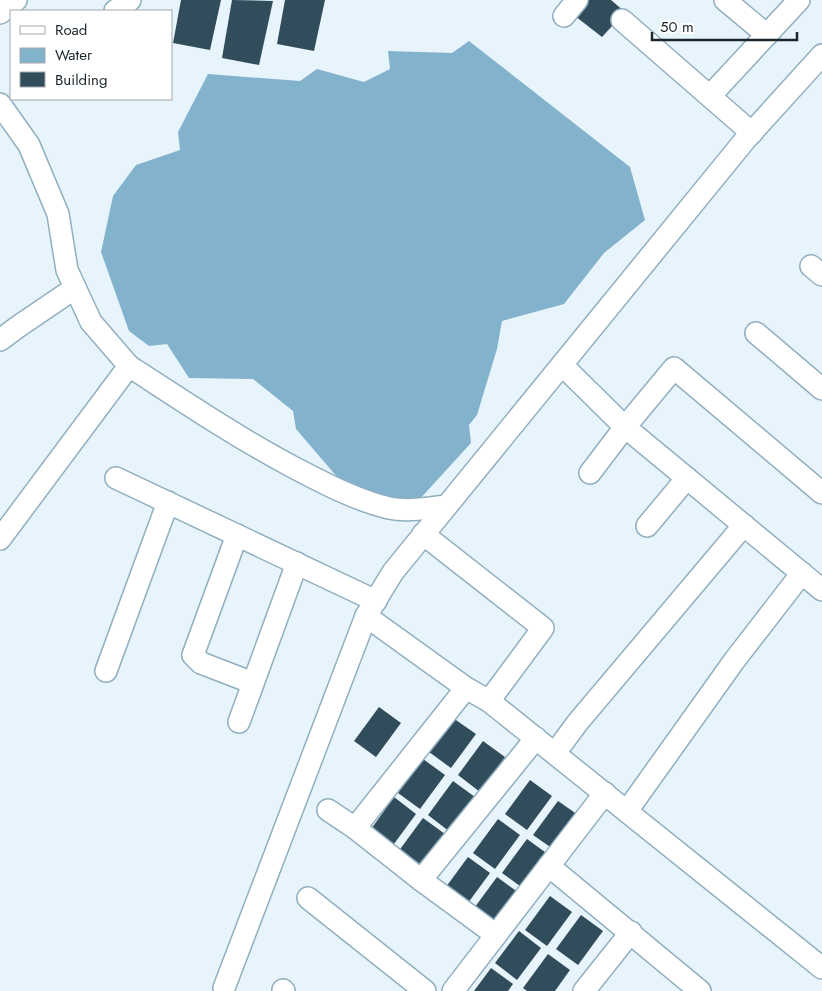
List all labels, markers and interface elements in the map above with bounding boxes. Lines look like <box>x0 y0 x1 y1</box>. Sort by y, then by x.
legend <box>10 10 172 100</box>
scale bar <box>652 10 797 42</box>
text: 50 m <box>660 16 694 38</box>
text: Road <box>55 19 87 41</box>
text: Water <box>55 44 93 66</box>
text: Building <box>55 69 107 91</box>

